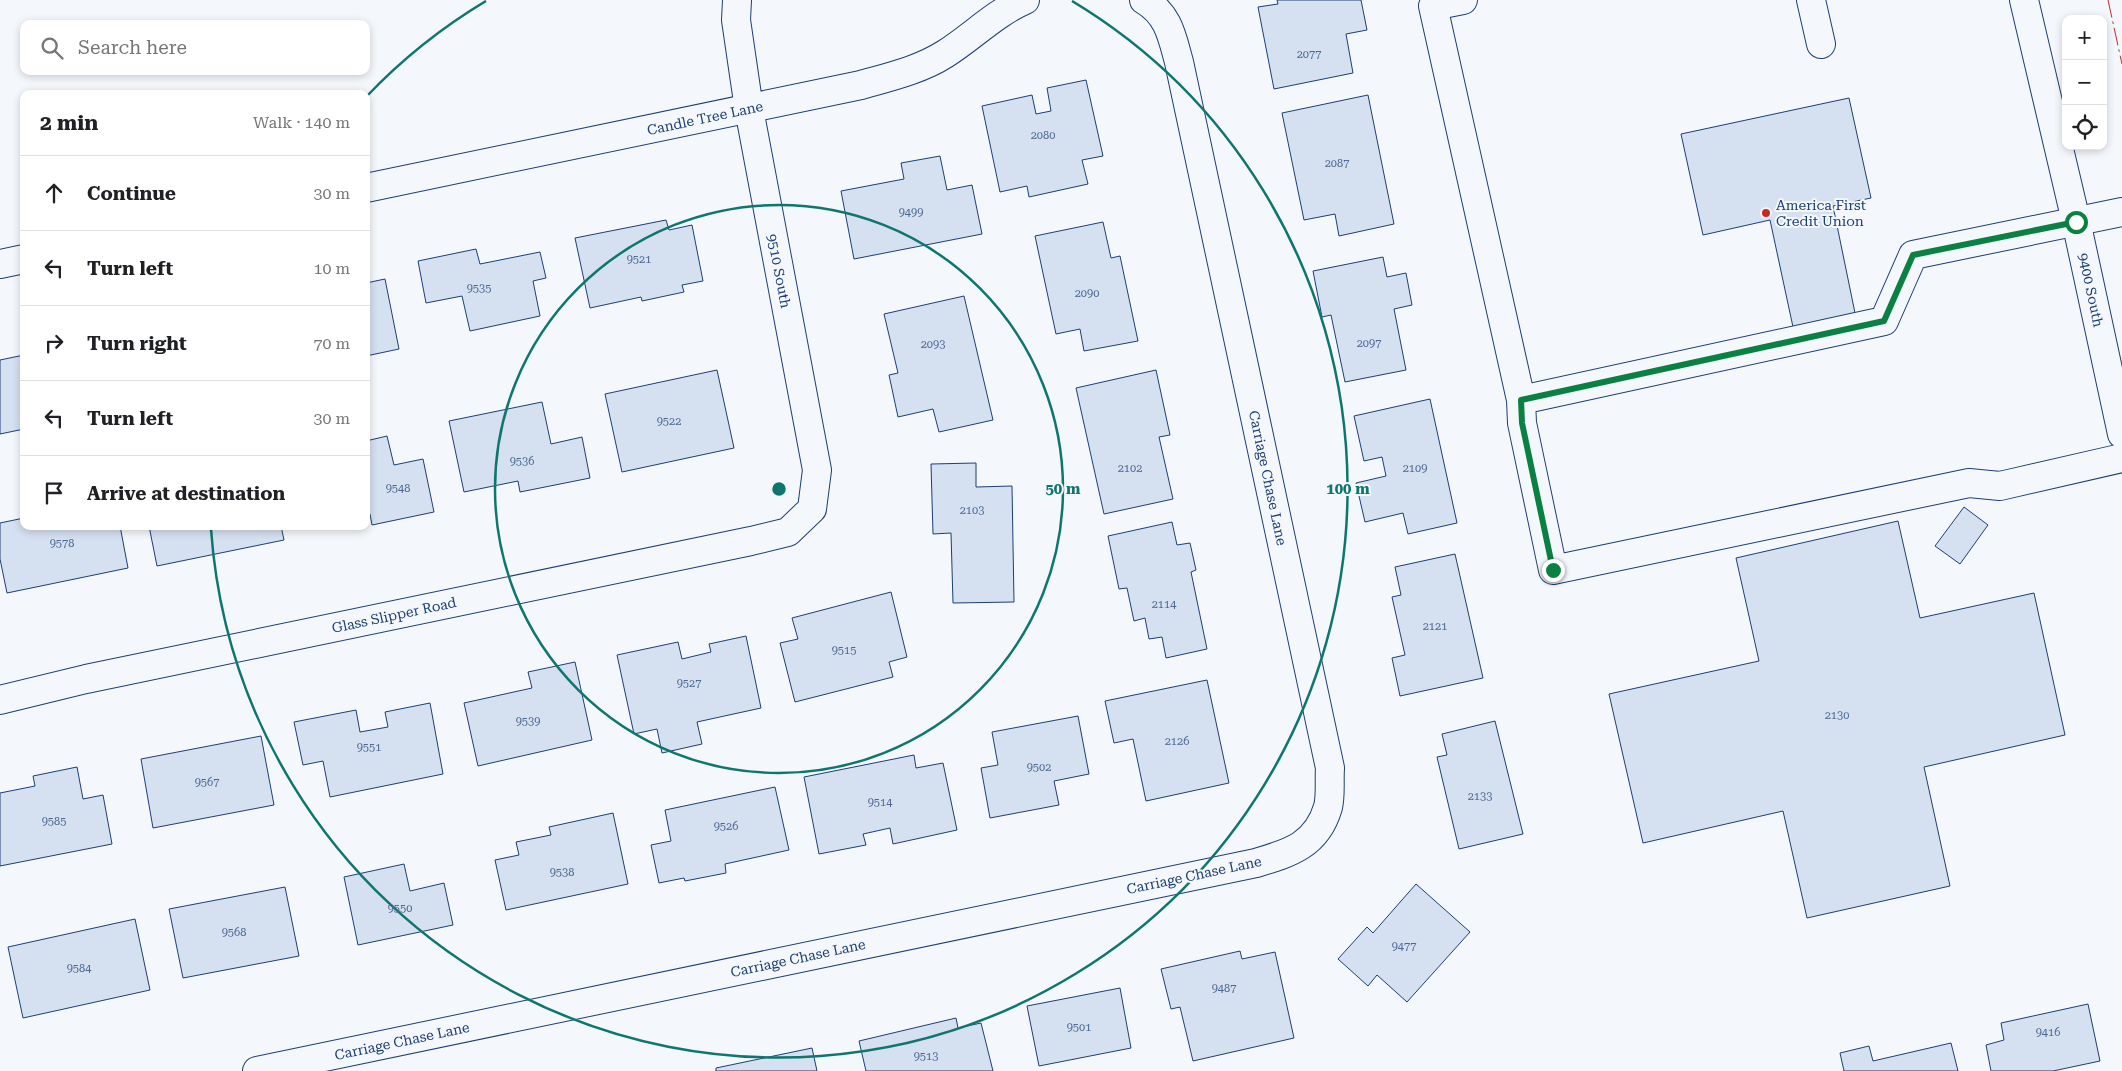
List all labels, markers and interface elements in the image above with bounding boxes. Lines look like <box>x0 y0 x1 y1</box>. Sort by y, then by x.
map controls <box>2062 15 2107 150</box>
button: + <box>2062 15 2107 60</box>
search box <box>20 20 370 75</box>
icon: search <box>38 34 66 62</box>
text: Search here <box>78 36 187 59</box>
house number: 2077 <box>1297 48 1321 61</box>
button: − <box>2062 60 2107 105</box>
street label: Candle Tree Lane <box>646 98 765 138</box>
button: locate <box>2062 105 2107 150</box>
text: 2 min <box>40 111 98 135</box>
text: Walk · 140 m <box>253 113 350 132</box>
house number: 2080 <box>1031 129 1055 142</box>
house number: 2087 <box>1325 157 1349 170</box>
icon: ahead <box>40 179 68 207</box>
text: Continue <box>87 182 176 205</box>
text: 30 m <box>313 184 350 203</box>
place label: America First Credit Union <box>1776 197 1866 229</box>
house number: 9499 <box>899 206 923 219</box>
marker: America First Credit Union <box>1760 207 1772 219</box>
route start <box>2065 211 2088 234</box>
street label: 9510 South <box>764 232 794 310</box>
street label: 9400 South <box>2075 251 2107 329</box>
house number: 9521 <box>627 253 651 266</box>
icon: left <box>40 254 68 282</box>
text: Turn left <box>87 257 173 280</box>
text: 10 m <box>313 259 350 278</box>
house number: 9535 <box>467 282 491 295</box>
house number: 2090 <box>1075 287 1099 300</box>
icon: right <box>40 329 68 357</box>
text: Turn right <box>87 332 187 355</box>
text: 70 m <box>313 334 350 353</box>
house number: 2097 <box>1357 337 1381 350</box>
house number: 2093 <box>921 338 945 351</box>
icon: left <box>40 404 68 432</box>
text: Turn left <box>87 407 173 430</box>
text: 30 m <box>313 409 350 428</box>
street label: Carriage Chase Lane <box>1246 409 1290 547</box>
house number: 9522 <box>657 415 681 428</box>
house number: 9536 <box>510 455 534 468</box>
house number: 2102 <box>1118 462 1142 475</box>
house number: 2109 <box>1403 462 1427 475</box>
icon: arrive <box>40 479 68 507</box>
centre of rings <box>770 480 788 498</box>
text: 50 m <box>1045 480 1081 498</box>
text: 100 m <box>1326 480 1370 498</box>
text: Arrive at destination <box>87 482 285 505</box>
house number: 9548 <box>386 482 410 495</box>
house number: 2103 <box>960 504 984 517</box>
house number: 9578 <box>50 537 74 550</box>
route end <box>1542 559 1565 582</box>
street label: Glass Slipper Road <box>330 594 458 636</box>
house number: 2114 <box>1152 598 1177 611</box>
house number: 2121 <box>1423 620 1447 633</box>
house number: 9515 <box>832 644 856 657</box>
house number: 9527 <box>677 677 701 690</box>
house number: 2130 <box>1825 709 1849 722</box>
house number: 9539 <box>516 715 540 728</box>
house number: 2126 <box>1165 735 1189 748</box>
house number: 9551 <box>357 741 381 754</box>
house number: 9502 <box>1027 761 1051 774</box>
house number: 9567 <box>195 776 219 789</box>
house number: 2133 <box>1468 790 1492 803</box>
house number: 9514 <box>868 796 893 809</box>
house number: 9585 <box>42 815 66 828</box>
house number: 9526 <box>714 820 738 833</box>
street label: Carriage Chase Lane <box>1125 853 1263 897</box>
house number: 9538 <box>550 866 574 879</box>
house number: 9550 <box>388 902 412 915</box>
house number: 9568 <box>222 926 246 939</box>
street label: Carriage Chase Lane <box>729 936 867 980</box>
house number: 9477 <box>1392 940 1416 953</box>
house number: 9584 <box>67 962 92 975</box>
house number: 9487 <box>1212 982 1236 995</box>
street label: Carriage Chase Lane <box>333 1019 471 1063</box>
house number: 9501 <box>1067 1021 1091 1034</box>
house number: 9416 <box>2036 1026 2060 1039</box>
house number: 9513 <box>914 1050 938 1063</box>

